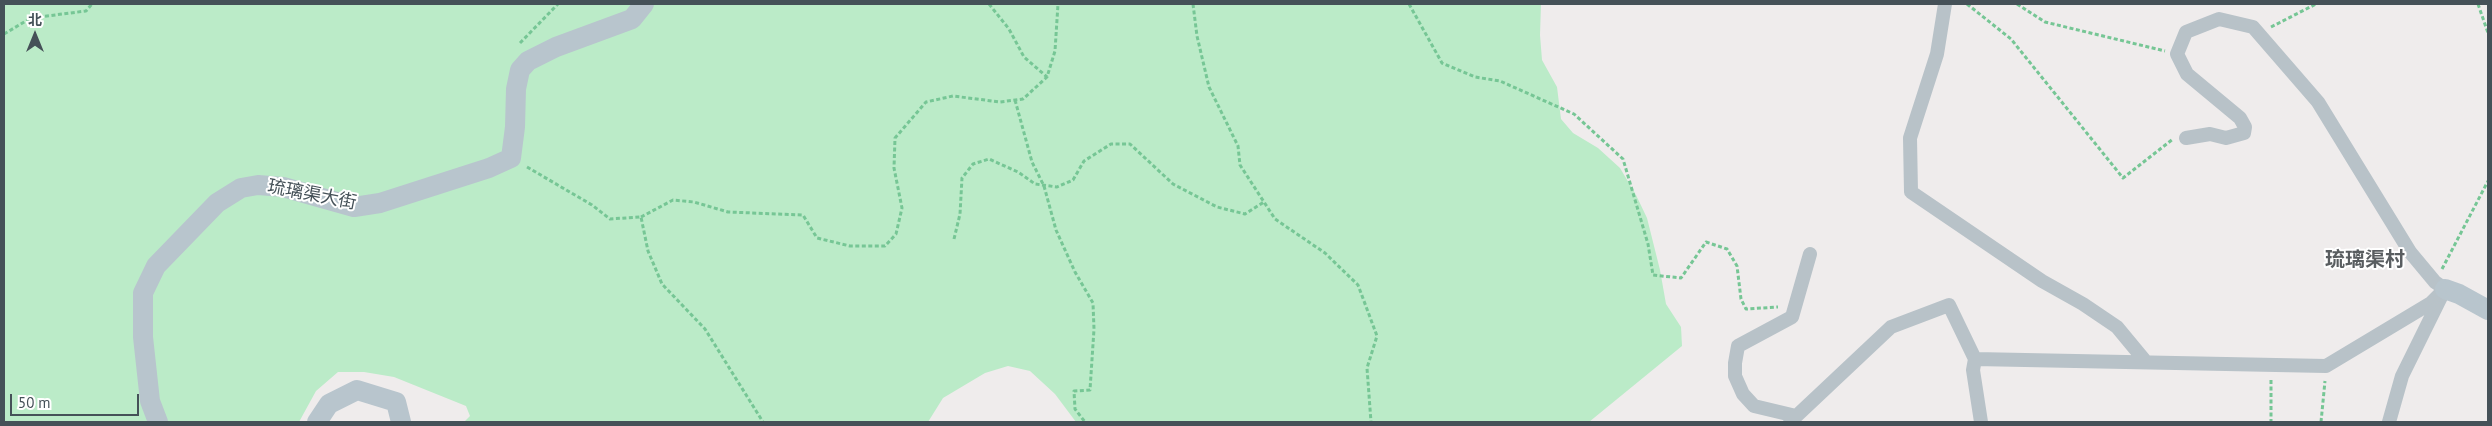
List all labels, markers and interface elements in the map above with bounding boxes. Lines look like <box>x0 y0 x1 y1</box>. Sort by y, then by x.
north arrow <box>10 10 60 60</box>
text: 北 <box>28 11 42 29</box>
street label: 琉璃渠大街 <box>266 176 358 214</box>
district label: 琉璃渠村 <box>2325 248 2405 272</box>
scale bar <box>12 384 141 416</box>
text: 50 m <box>18 393 51 412</box>

